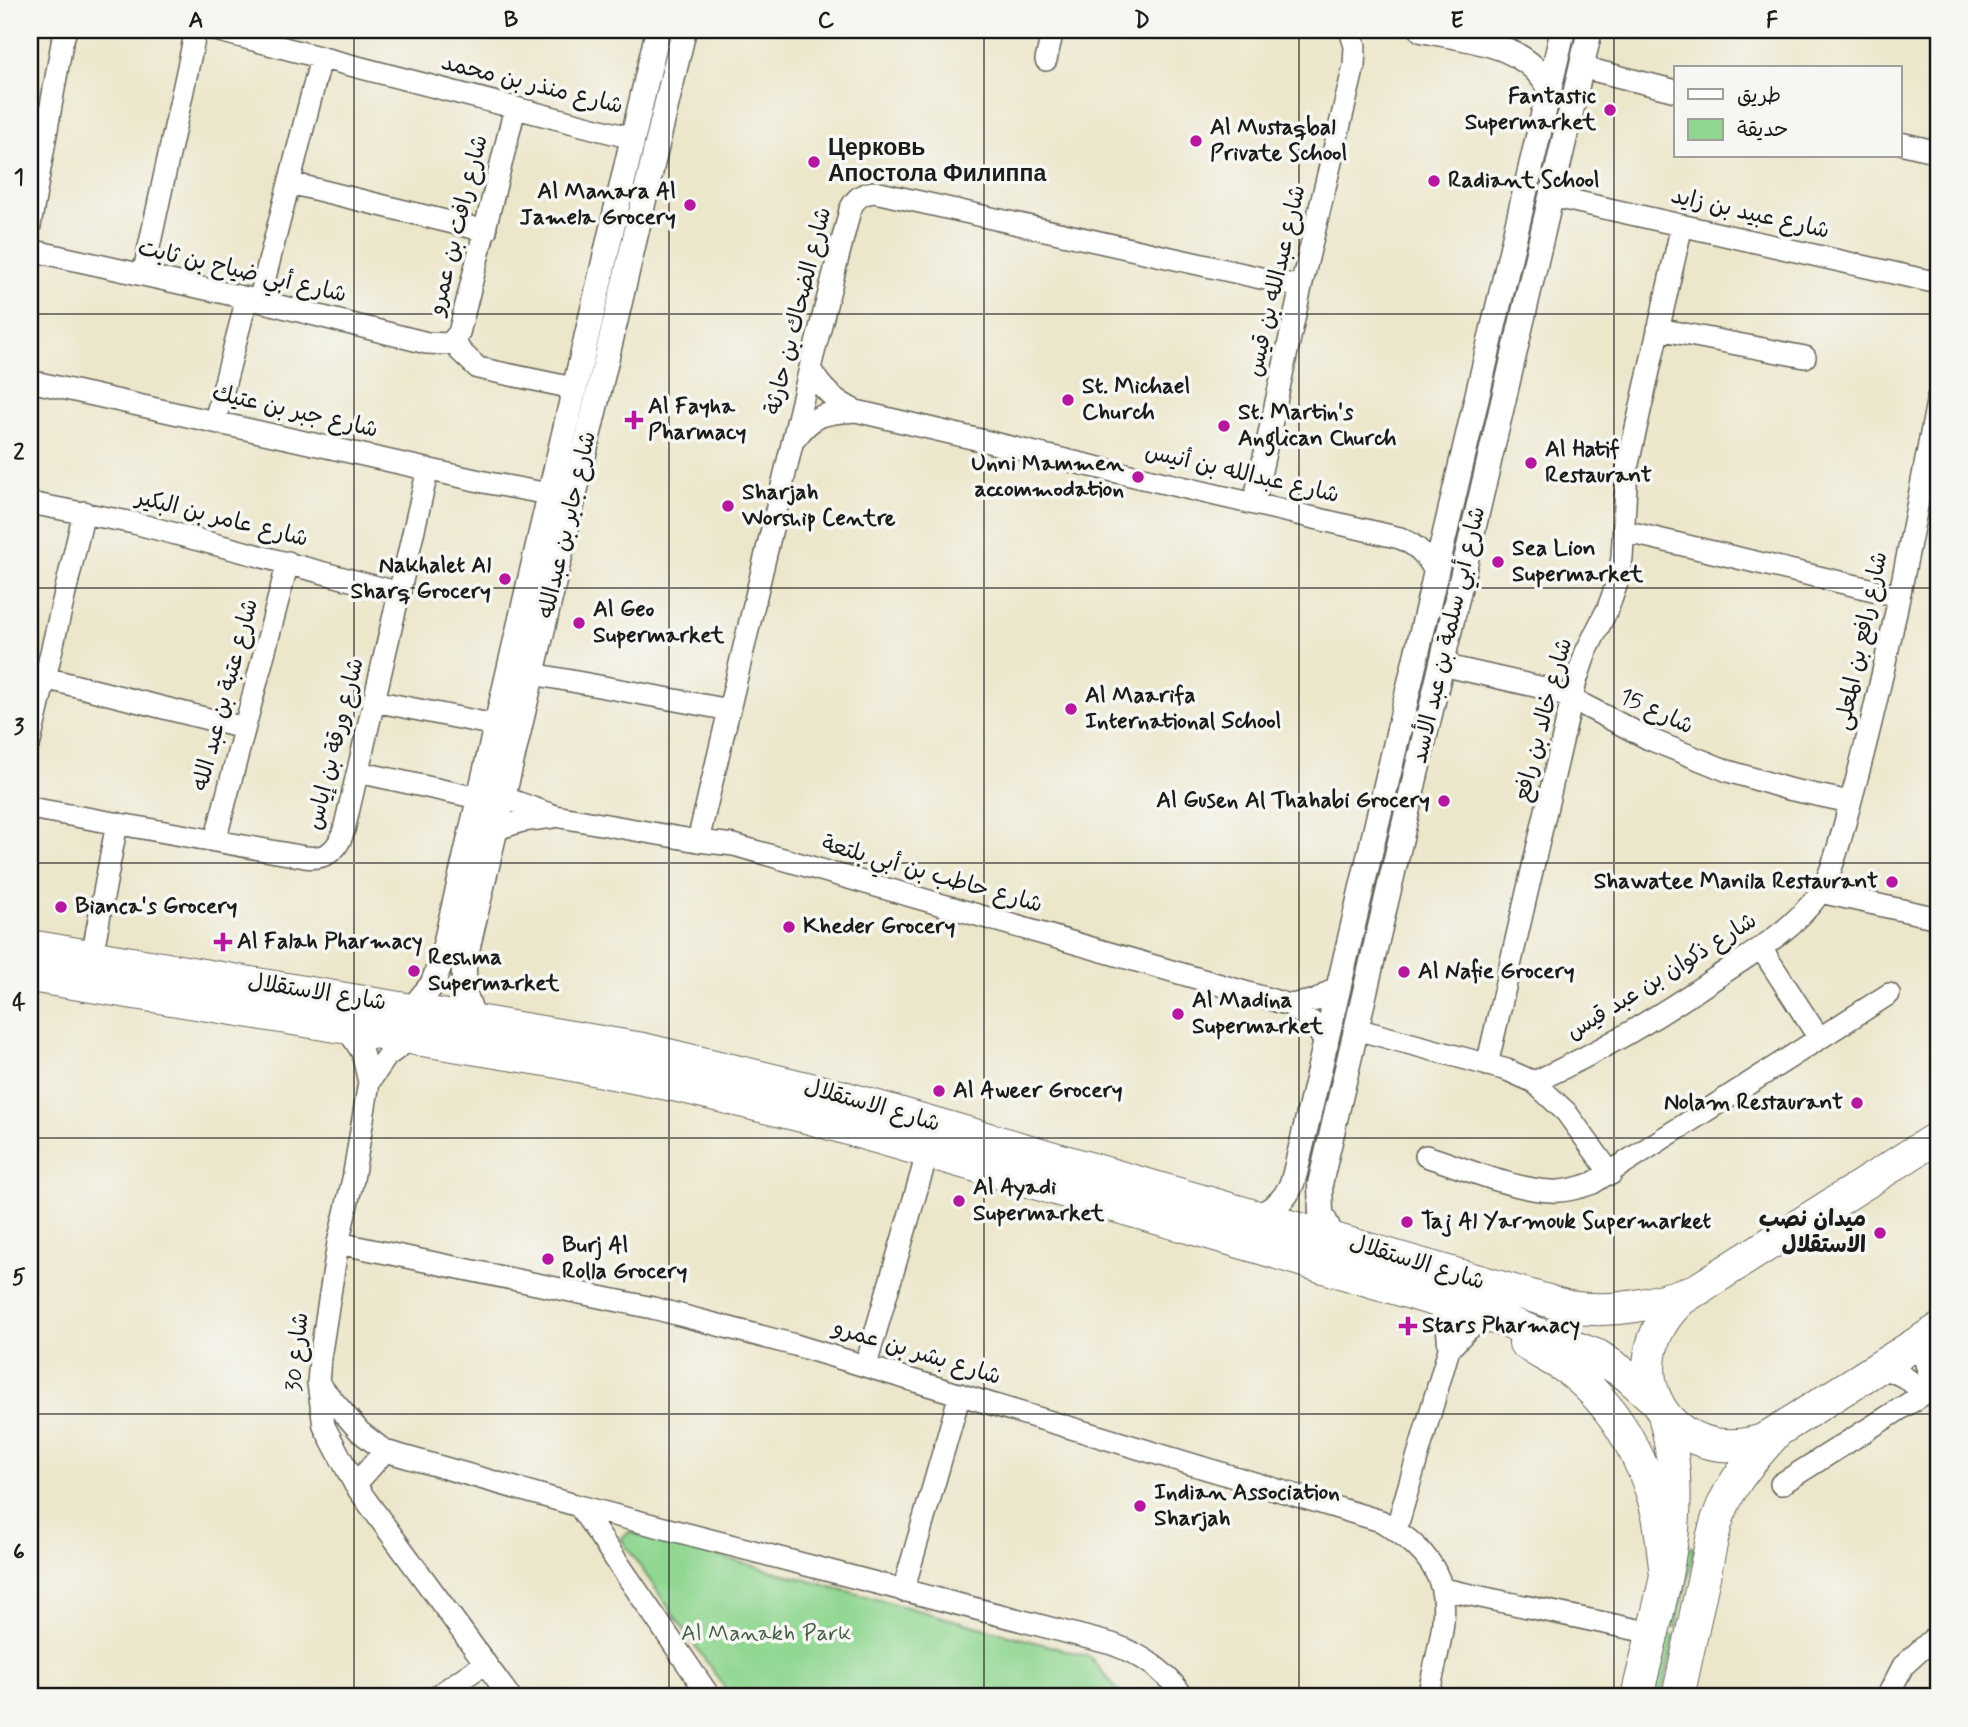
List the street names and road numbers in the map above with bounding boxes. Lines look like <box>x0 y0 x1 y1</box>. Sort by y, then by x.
street label: شارع منذر بن محمد <box>438 48 626 122</box>
street label: شارع رافت بن عمرو <box>422 132 496 320</box>
street label: شارع عبيد بن زايد <box>1668 181 1832 247</box>
street label: شارع عبدالله بن قيس <box>1240 182 1314 380</box>
street label: شارع الضحاك بن حارثة <box>759 204 839 418</box>
street label: شارع أبي ضياح بن ثابت <box>134 232 349 314</box>
street label: شارع جبر بن عتيك <box>209 378 381 446</box>
street label: شارع جابر بن عبدالله <box>532 429 604 621</box>
street label: شارع عبدالله بن أنيس <box>1142 436 1342 511</box>
street label: شارع عامر بن البكير <box>131 483 311 555</box>
street label: شارع أبي سلمة بن عبد الأسد <box>1402 503 1497 767</box>
street label: شارع رافع بن المعلى <box>1828 549 1896 733</box>
street label: شارع عتبة بن عبد الله <box>186 596 266 794</box>
street label: شارع خالد بن رافع <box>1508 635 1580 805</box>
street label: شارع ورقة بن إياس <box>300 655 372 833</box>
street label: شارع 15 <box>1614 682 1698 742</box>
street label: شارع حاطب بن أبي بلتعة <box>817 828 1046 925</box>
street label: شارع ذكوان بن عبد قيس <box>1561 906 1763 1048</box>
street label: شارع الاستقلال <box>246 967 388 1019</box>
street label: شارع الاستقلال <box>801 1072 943 1140</box>
street label: شارع الاستقلال <box>1346 1228 1488 1298</box>
street label: شارع 30 <box>280 1311 316 1393</box>
street label: شارع بشر بن عمرو <box>828 1313 1005 1393</box>

